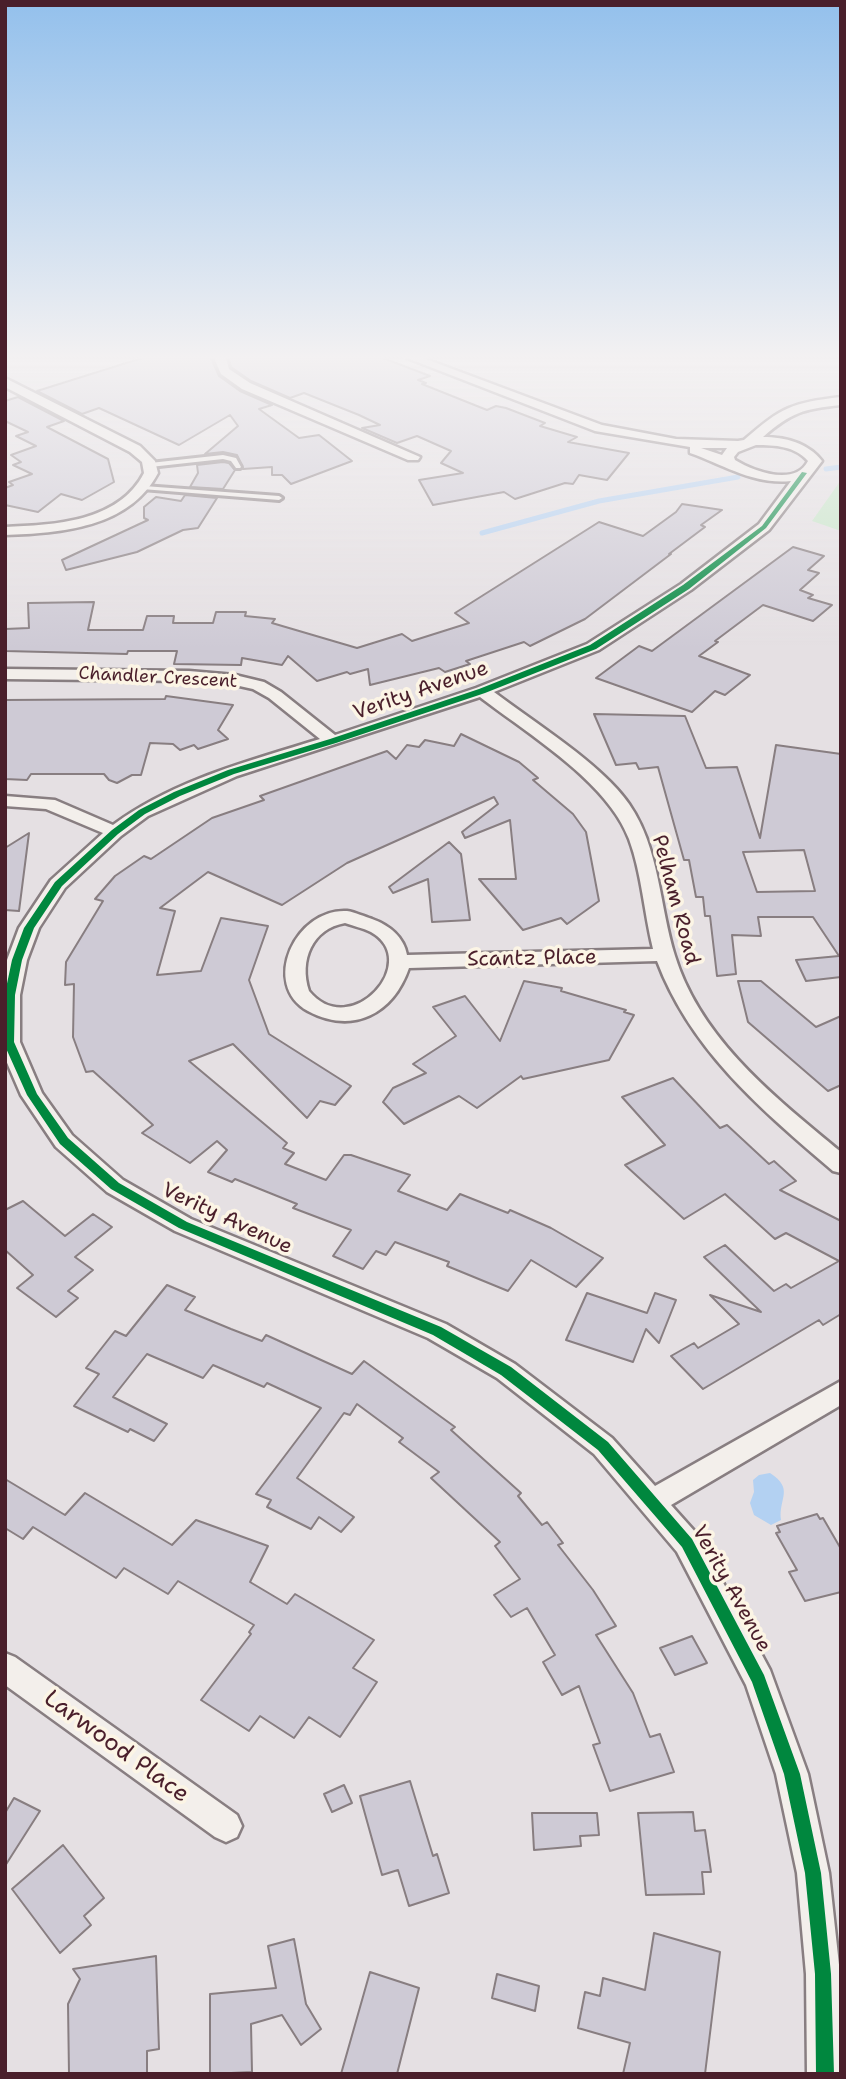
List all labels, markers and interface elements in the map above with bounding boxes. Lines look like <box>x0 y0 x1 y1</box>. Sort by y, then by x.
street label: Verity Avenue <box>350 656 492 726</box>
street label: Chandler Crescent <box>78 663 238 693</box>
street label: Pelham Road <box>646 832 704 968</box>
street label: Scantz Place <box>467 945 597 973</box>
street label: Verity Avenue <box>158 1178 296 1260</box>
street label: Verity Avenue <box>686 1521 776 1657</box>
street label: Larwood Place <box>38 1685 194 1809</box>

